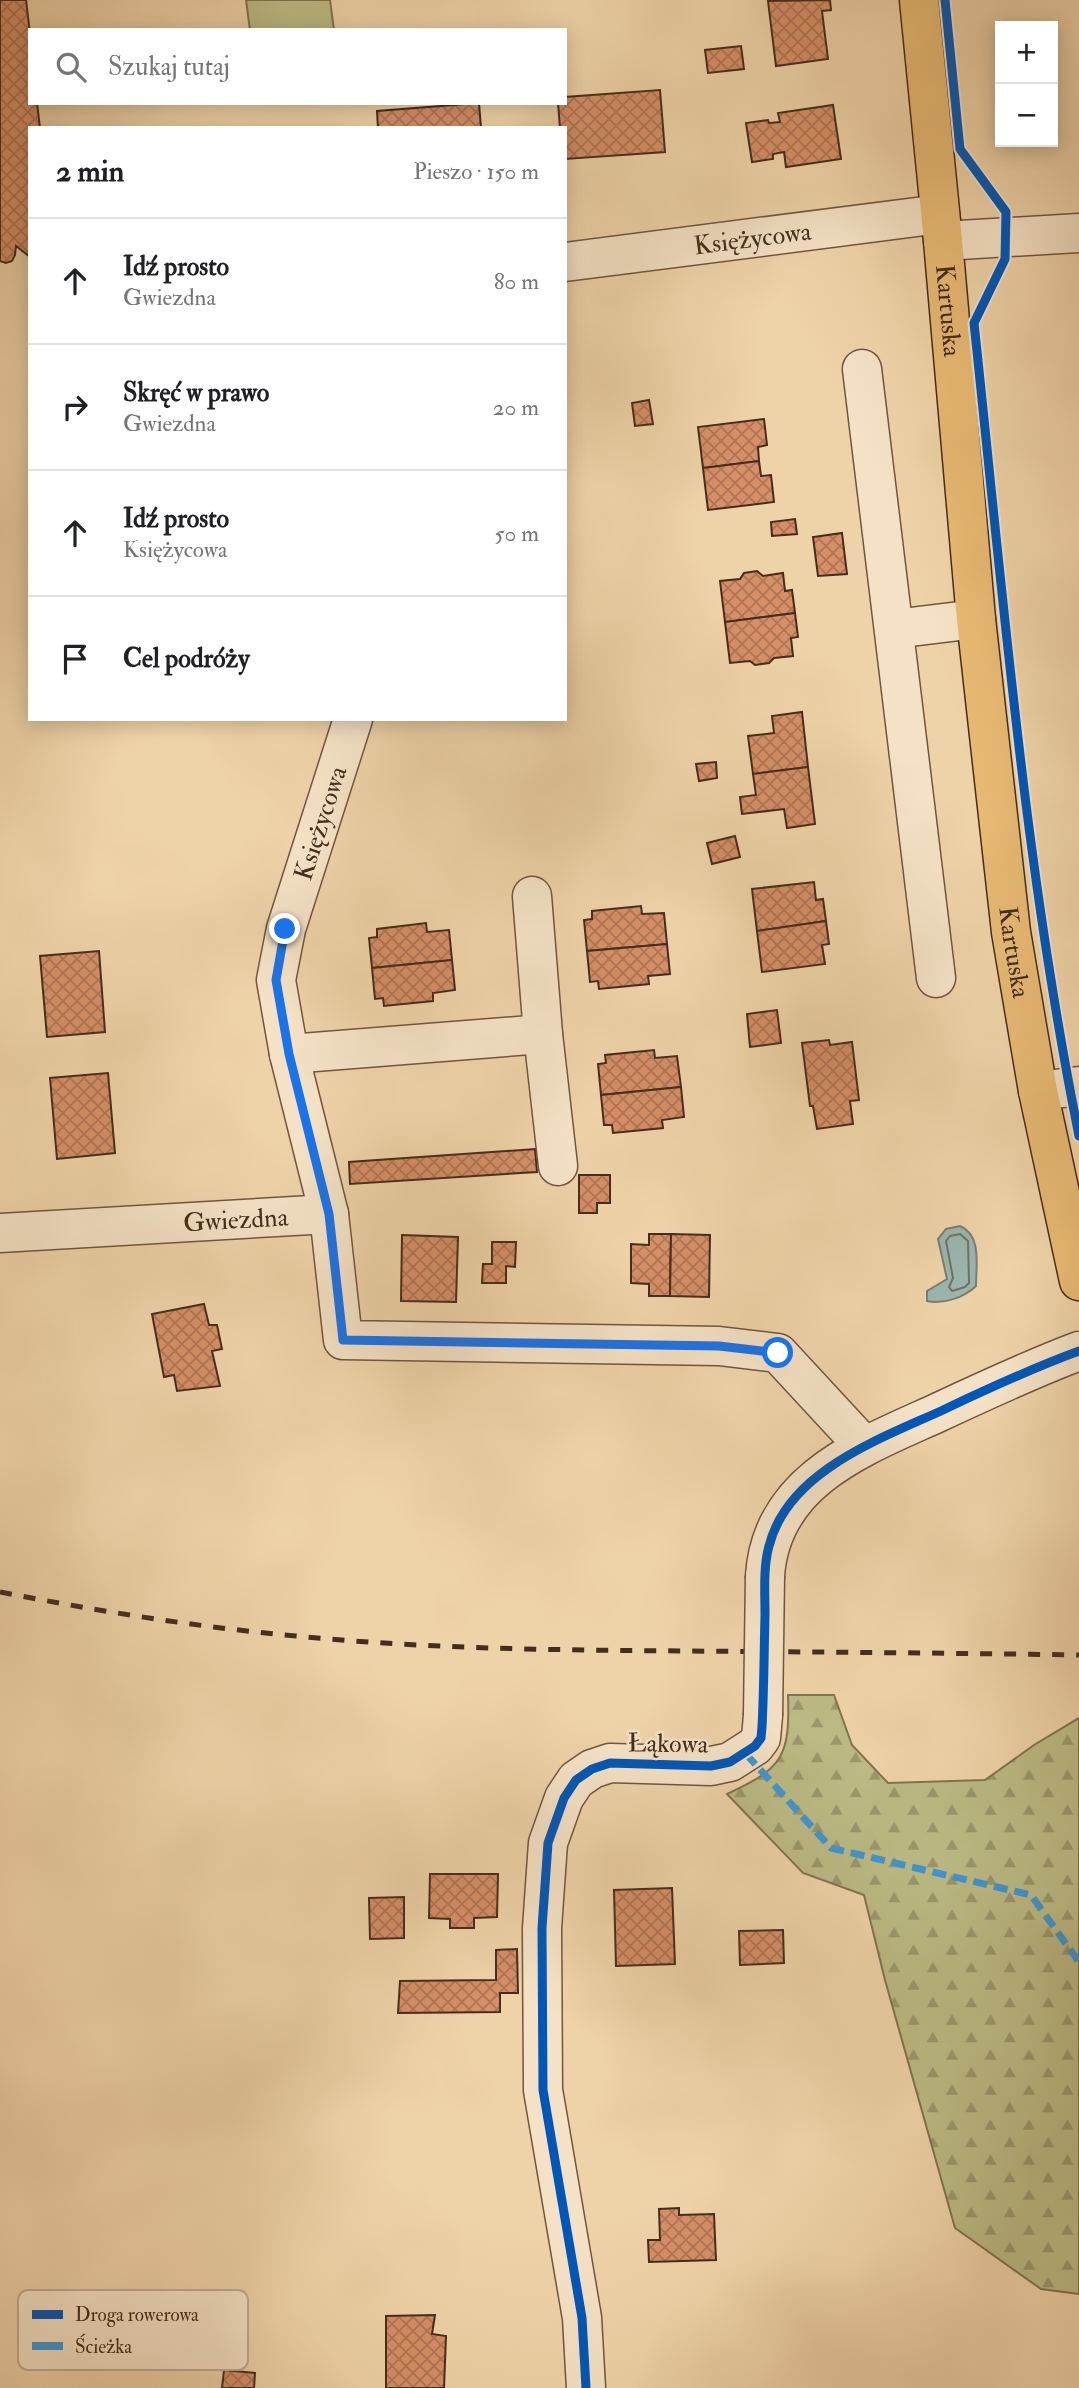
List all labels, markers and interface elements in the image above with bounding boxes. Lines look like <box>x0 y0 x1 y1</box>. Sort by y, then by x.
map controls <box>995 21 1058 147</box>
button: + <box>995 21 1058 84</box>
search box <box>28 28 567 105</box>
icon: search <box>52 48 90 86</box>
text: Szukaj tutaj <box>108 51 230 83</box>
button: − <box>995 84 1058 147</box>
text: 2 min <box>56 153 124 190</box>
text: Pieszo · 150 m <box>413 157 539 186</box>
street label: Księżycowa <box>692 216 813 262</box>
text: Idź prosto <box>123 251 229 283</box>
icon: ahead <box>56 262 94 300</box>
street label: Kartuska <box>928 263 968 358</box>
text: 80 m <box>494 267 539 296</box>
text: Gwiezdna <box>123 283 216 312</box>
text: Skręć w prawo <box>123 377 269 409</box>
icon: right <box>56 388 94 426</box>
text: 20 m <box>493 393 539 422</box>
text: Gwiezdna <box>123 409 216 438</box>
text: Idź prosto <box>123 503 229 535</box>
icon: ahead <box>56 514 94 552</box>
text: 50 m <box>495 519 539 548</box>
text: Księżycowa <box>123 535 227 564</box>
icon: arrive <box>56 640 94 678</box>
text: Cel podróży <box>123 643 250 675</box>
street label: Księżycowa <box>288 762 354 884</box>
street label: Kartuska <box>991 905 1037 1001</box>
route end <box>269 913 300 944</box>
street label: Gwiezdna <box>182 1201 289 1239</box>
route start <box>762 1337 793 1368</box>
street label: Łąkowa <box>627 1727 709 1761</box>
legend <box>18 2290 248 2370</box>
text: Droga rowerowa <box>75 2303 199 2327</box>
text: Ścieżka <box>75 2333 132 2359</box>

